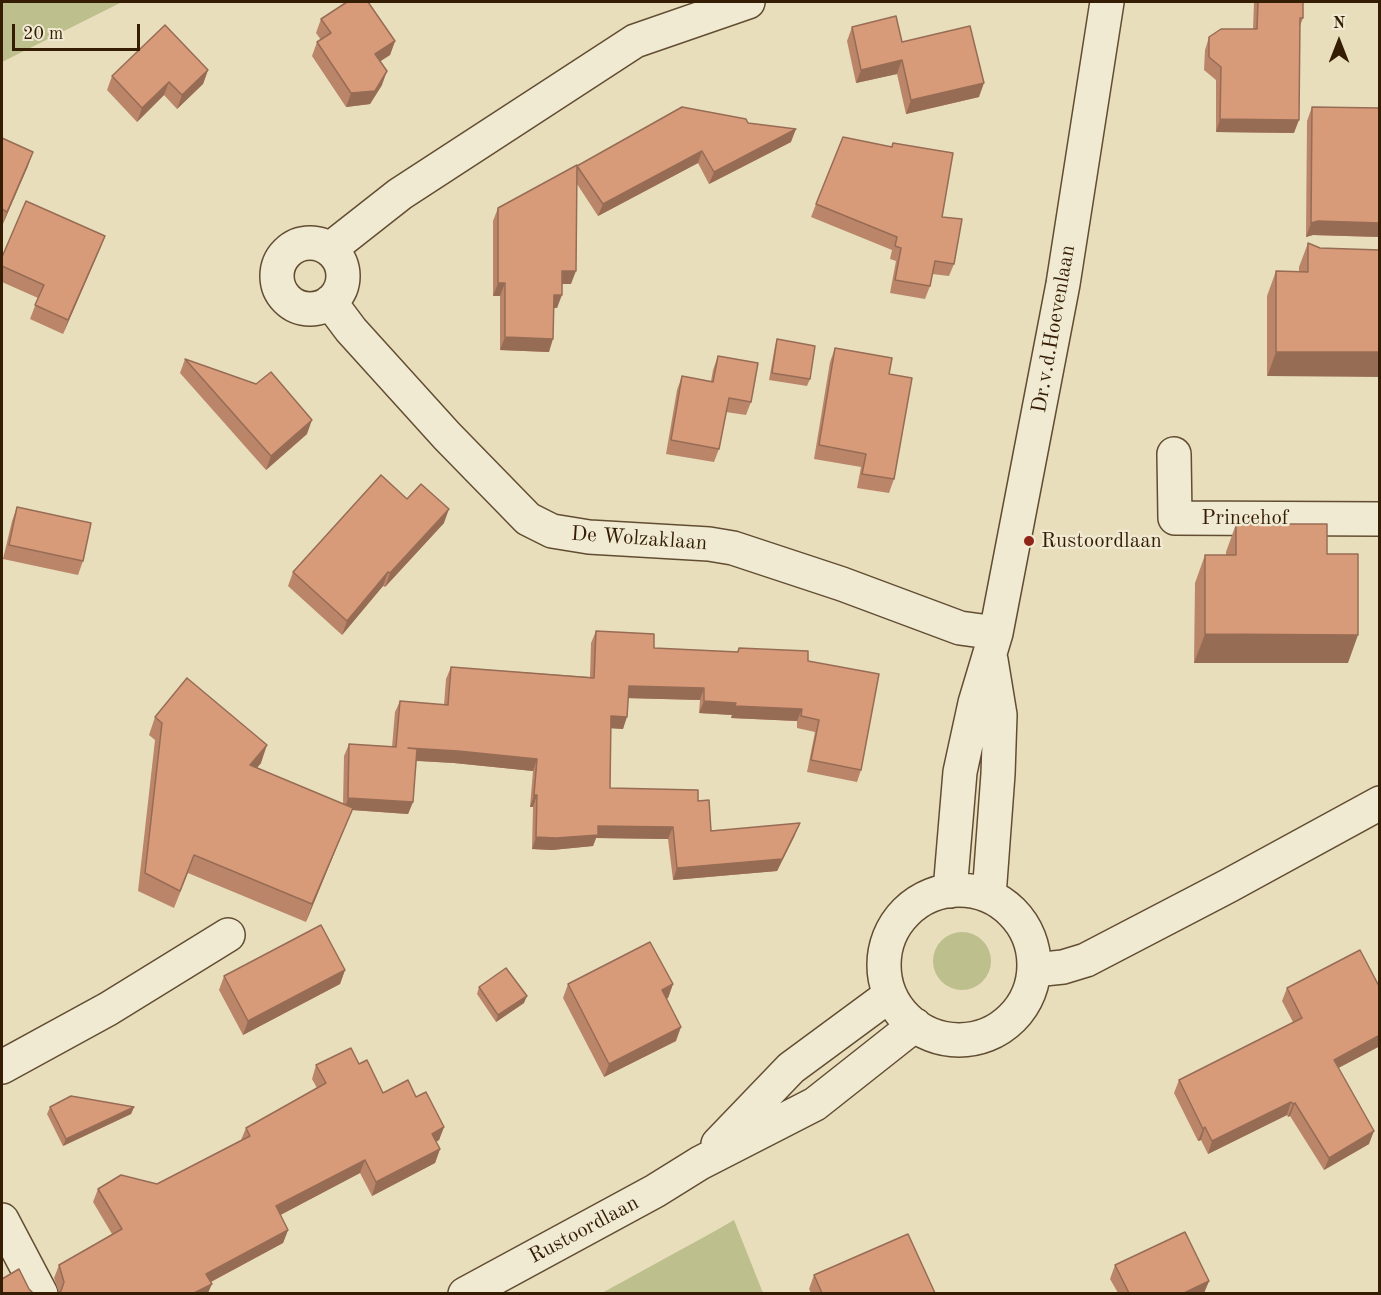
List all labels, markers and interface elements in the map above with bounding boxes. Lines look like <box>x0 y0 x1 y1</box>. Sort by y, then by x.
scale bar <box>15 12 142 50</box>
north arrow <box>1309 12 1369 72</box>
text: N <box>1333 16 1345 32</box>
text: 20 m <box>23 25 63 43</box>
street label: Dr.v.d.Hoevenlaan <box>1027 243 1081 415</box>
street label: Princehof <box>1201 505 1289 531</box>
street label: De Wolzaklaan <box>570 522 708 556</box>
place label: Rustoordlaan <box>1041 528 1162 554</box>
marker: Rustoordlaan <box>1022 534 1036 548</box>
street label: Rustoordlaan <box>525 1191 643 1269</box>

